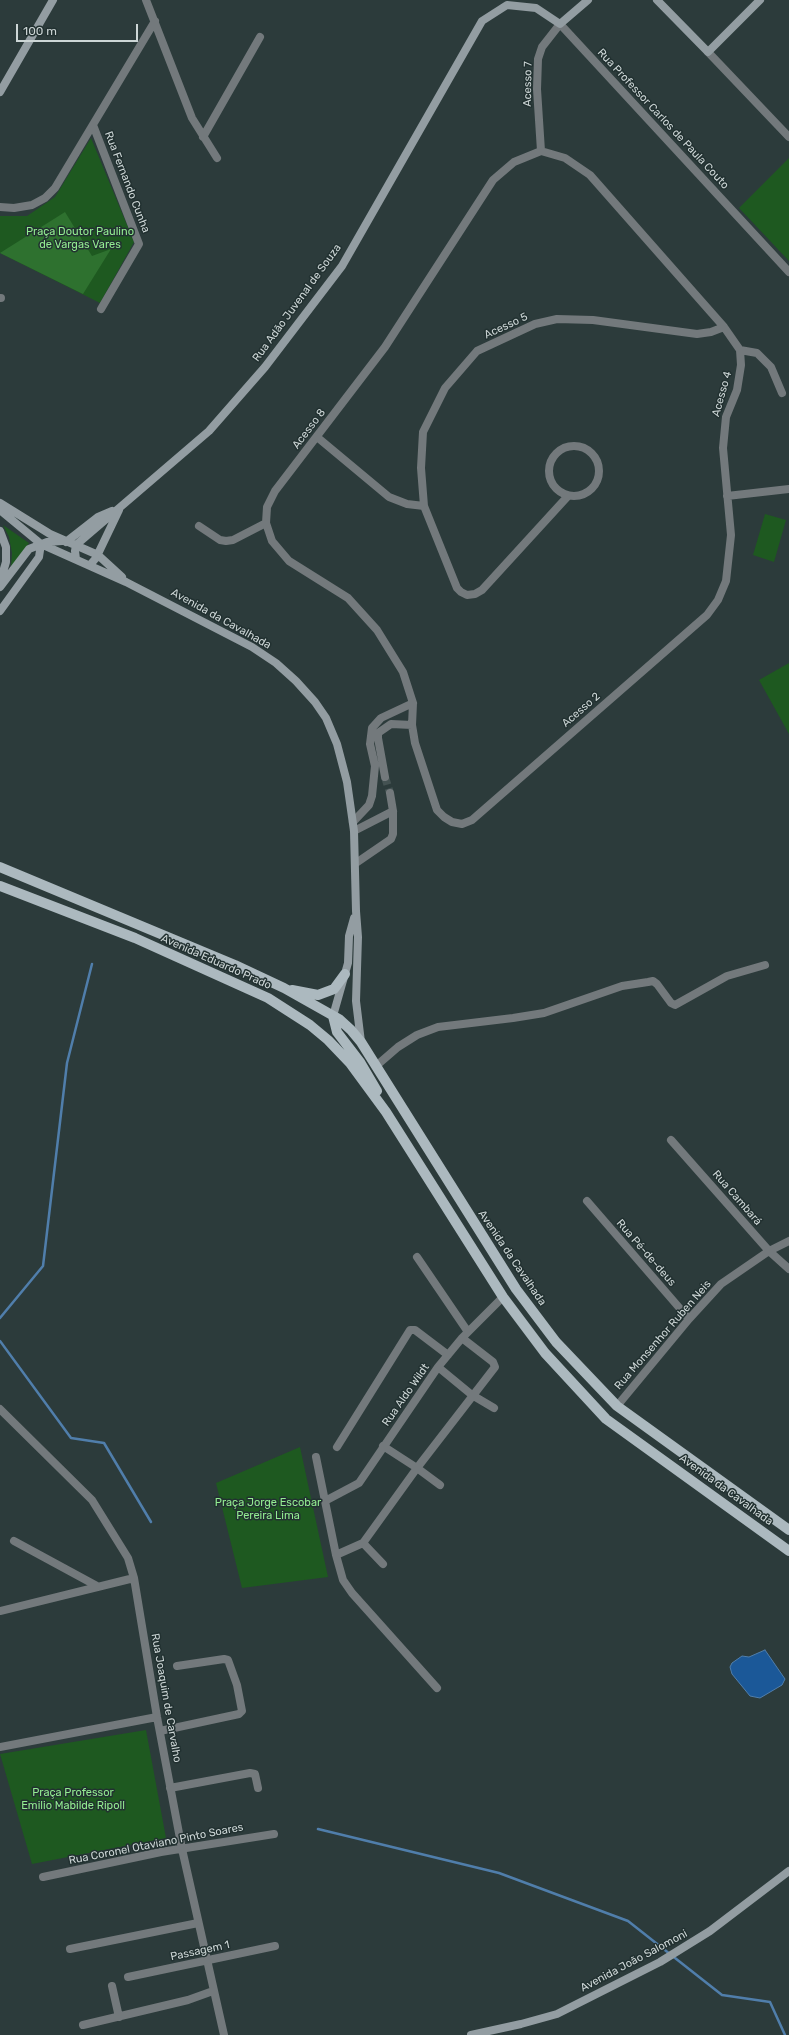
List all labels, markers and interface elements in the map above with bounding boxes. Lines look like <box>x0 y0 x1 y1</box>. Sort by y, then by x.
scale bar <box>18 16 140 42</box>
text: 100 m <box>23 24 57 38</box>
street label: Rua Professor Carlos de Paula Couto <box>594 46 732 192</box>
street label: Acesso 7 <box>521 61 535 107</box>
street label: Rua Fernando Cunha <box>102 129 152 235</box>
park label: Praça Doutor Paulino de Vargas Vares <box>26 225 134 251</box>
street label: Rua Adão Juvenal de Souza <box>250 242 344 364</box>
street label: Acesso 5 <box>482 310 530 342</box>
street label: Acesso 4 <box>709 370 735 418</box>
street label: Acesso 8 <box>290 406 328 452</box>
street label: Avenida da Cavalhada <box>169 586 273 652</box>
street label: Acesso 2 <box>559 690 603 730</box>
street label: Avenida Eduardo Prado <box>159 932 273 992</box>
street label: Rua Cambará <box>710 1168 764 1228</box>
street label: Avenida da Cavalhada <box>475 1208 549 1308</box>
street label: Rua Pé-de-deus <box>613 1217 679 1289</box>
street label: Rua Monsenhor Ruben Neis <box>612 1278 714 1392</box>
street label: Rua Aldo Wildt <box>380 1361 432 1429</box>
street label: Avenida da Cavalhada <box>677 1452 775 1528</box>
park label: Praça Jorge Escobar Pereira Lima <box>215 1496 321 1522</box>
street label: Rua Joaquim de Carvalho <box>148 1632 184 1764</box>
park label: Praça Professor Emilio Mabilde Ripoll <box>21 1786 125 1812</box>
street label: Rua Coronel Otaviano Pinto Soares <box>68 1821 244 1867</box>
street label: Avenida João Salomoni <box>578 1927 690 1995</box>
street label: Passagem 1 <box>169 1938 231 1964</box>

